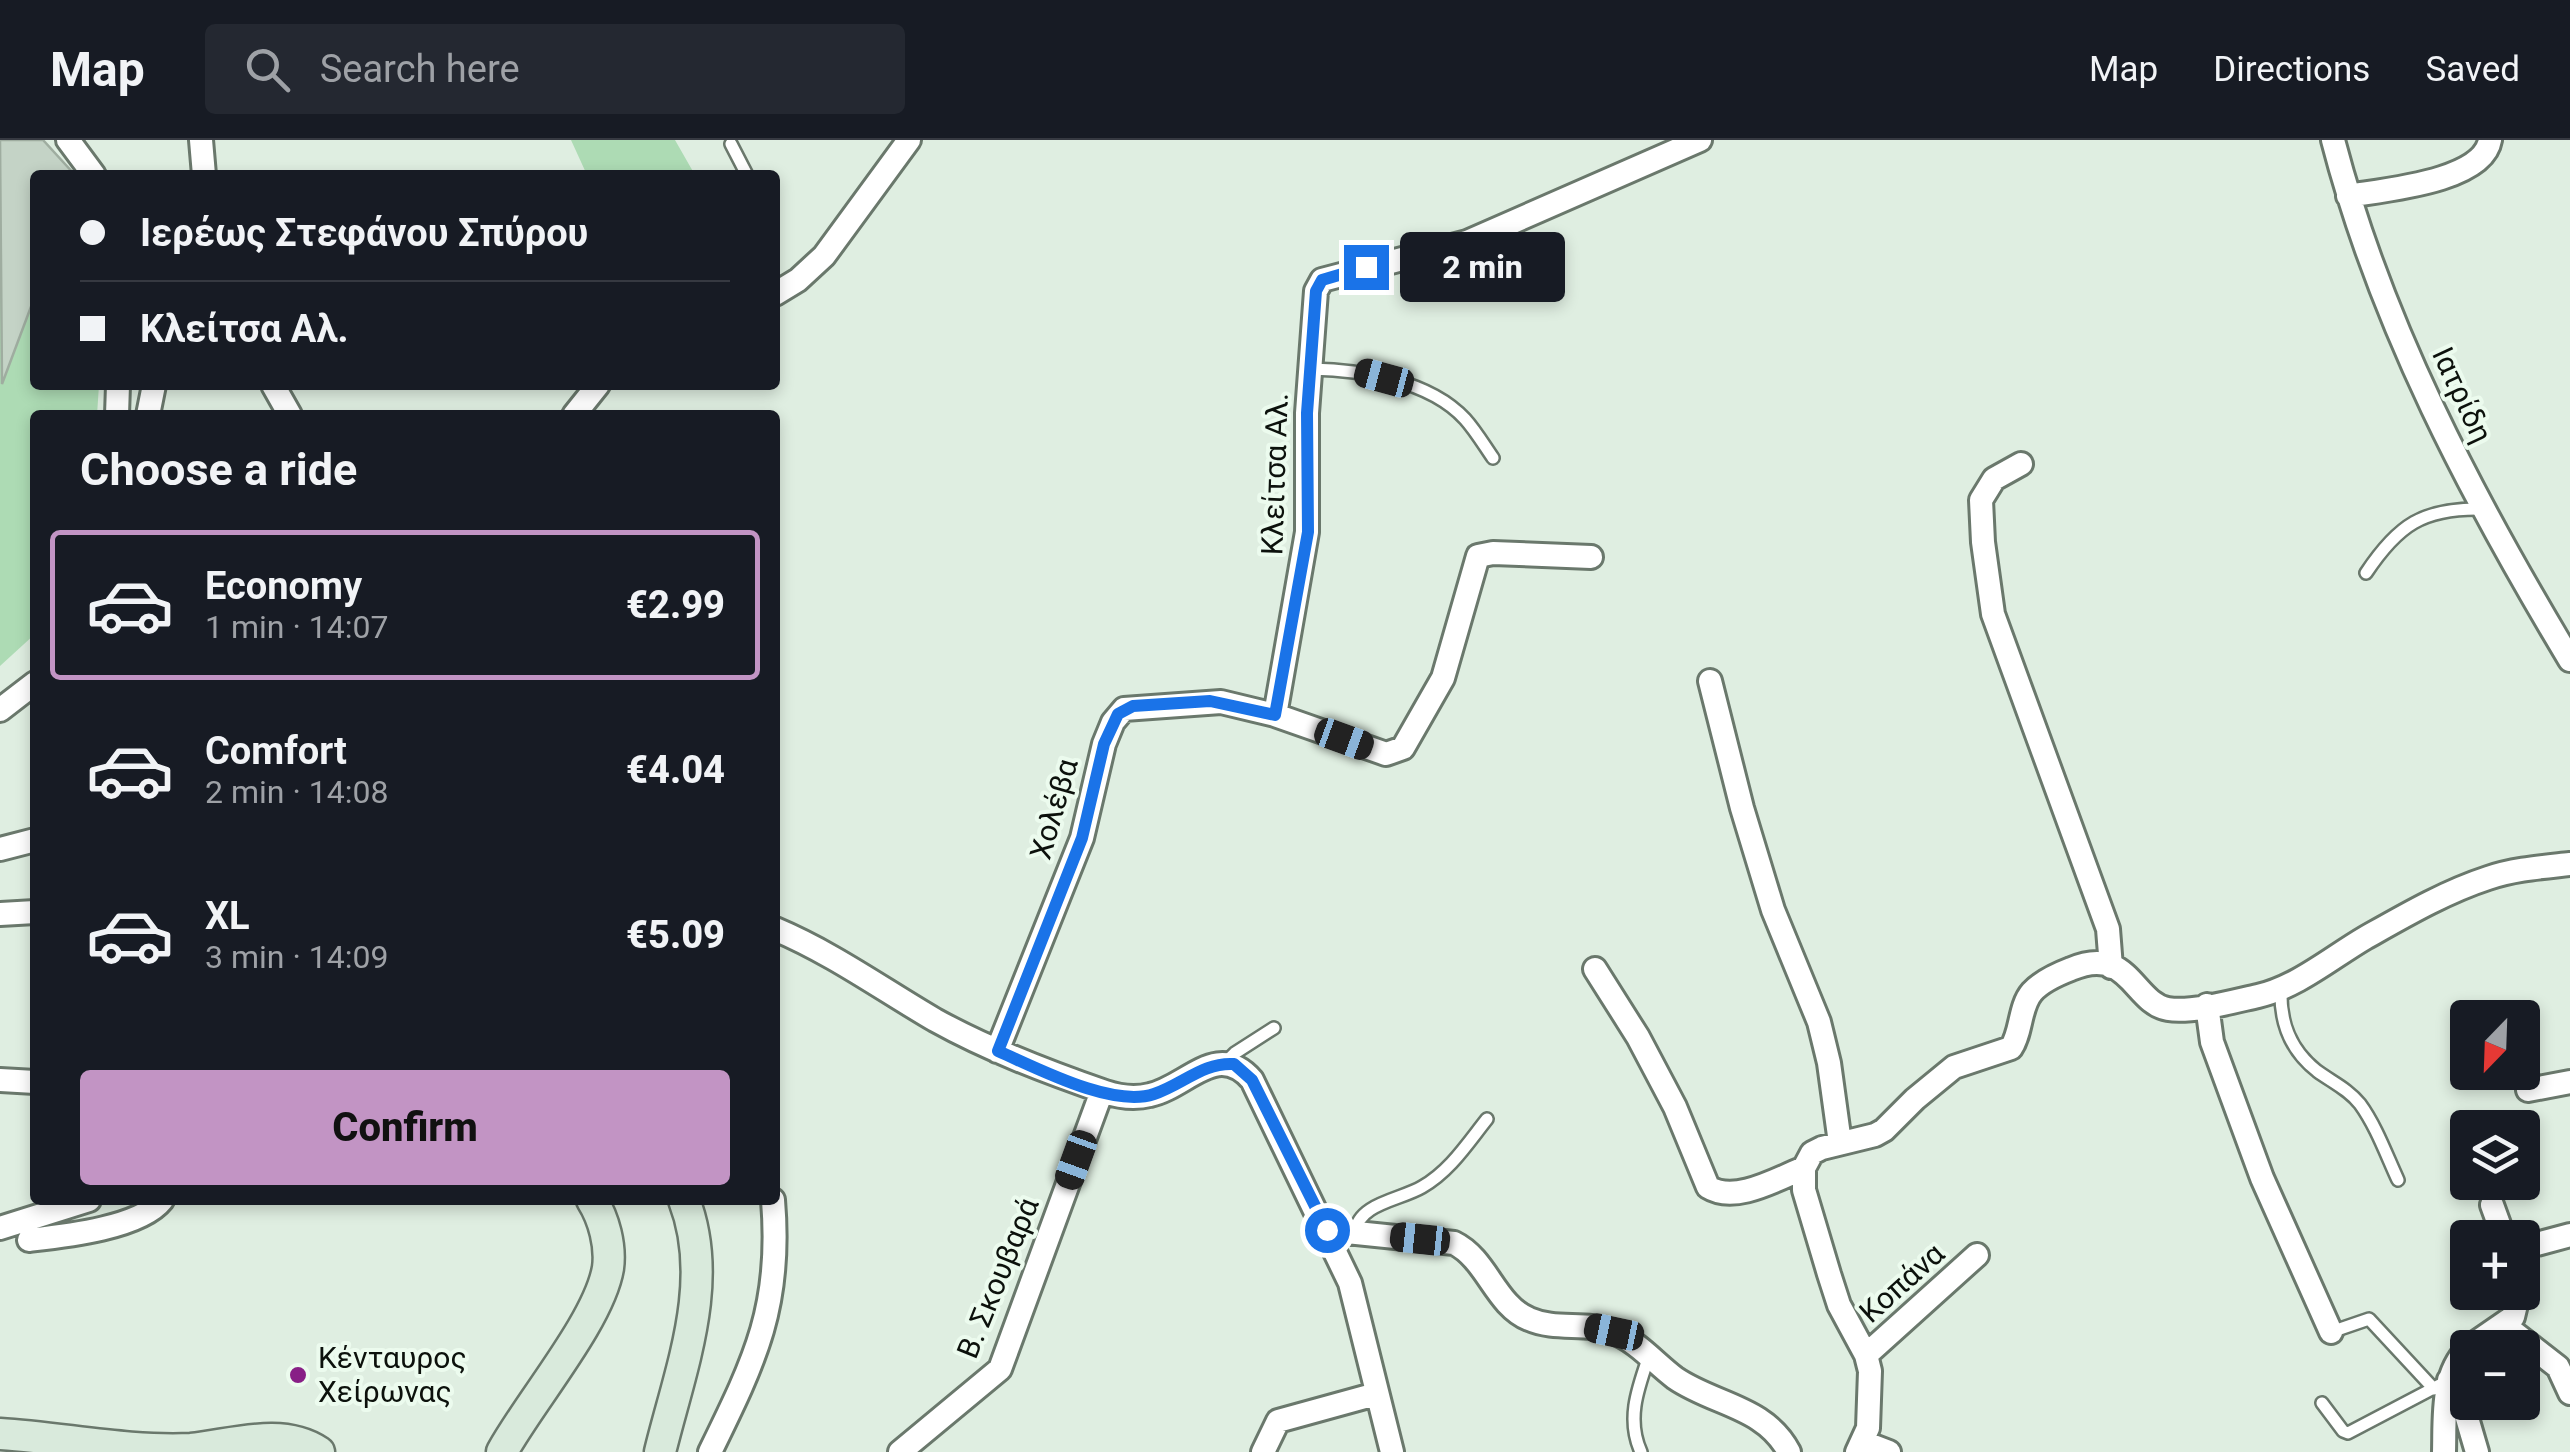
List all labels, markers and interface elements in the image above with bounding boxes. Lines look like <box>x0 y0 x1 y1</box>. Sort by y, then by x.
search box <box>205 24 905 114</box>
text: Map <box>50 41 145 98</box>
icon: search <box>240 42 295 97</box>
text: Search here <box>320 47 520 91</box>
text: Map <box>2089 49 2158 90</box>
text: Directions <box>2213 49 2370 90</box>
text: Saved <box>2425 49 2520 90</box>
text: Ιερέως Στεφάνου Σπύρου <box>140 211 588 255</box>
callout: 2 min <box>1401 232 1566 302</box>
route end <box>1344 245 1389 290</box>
text: 2 min <box>1442 248 1523 286</box>
text: Κλείτσα Αλ. <box>140 307 349 351</box>
street label: Ιατρίδη <box>2425 341 2500 448</box>
car <box>1351 356 1417 400</box>
street label: Κλείτσα Αλ. <box>1254 392 1295 556</box>
text: Choose a ride <box>80 443 357 496</box>
icon: car <box>85 560 175 650</box>
text: Economy <box>205 564 362 608</box>
text: €2.99 <box>626 583 725 627</box>
text: 1 min · 14:07 <box>205 608 388 646</box>
car <box>1311 715 1377 763</box>
icon: car <box>85 725 175 815</box>
text: Comfort <box>205 729 347 773</box>
text: €4.04 <box>626 748 725 792</box>
street label: Χολέβα <box>1022 754 1085 863</box>
text: 2 min · 14:08 <box>205 773 388 811</box>
icon: car <box>85 890 175 980</box>
text: XL <box>205 894 250 938</box>
text: €5.09 <box>626 913 725 957</box>
text: 3 min · 14:09 <box>205 938 388 976</box>
north arrow <box>2450 1000 2540 1090</box>
map controls <box>2450 1000 2540 1420</box>
button: Confirm <box>80 1070 730 1185</box>
button: layers <box>2450 1110 2540 1200</box>
car <box>1052 1127 1100 1193</box>
street label: Β. Σκουβαρά <box>949 1192 1046 1363</box>
route start <box>1305 1208 1350 1253</box>
button: + <box>2450 1220 2540 1310</box>
car <box>1389 1221 1451 1257</box>
street label: Κοπάνα <box>1852 1236 1951 1330</box>
car <box>1582 1311 1646 1353</box>
button: − <box>2450 1330 2540 1420</box>
place label: Κένταυρος Χείρωνας <box>318 1340 467 1409</box>
marker: Κένταυρος Χείρωνας <box>287 1364 309 1386</box>

